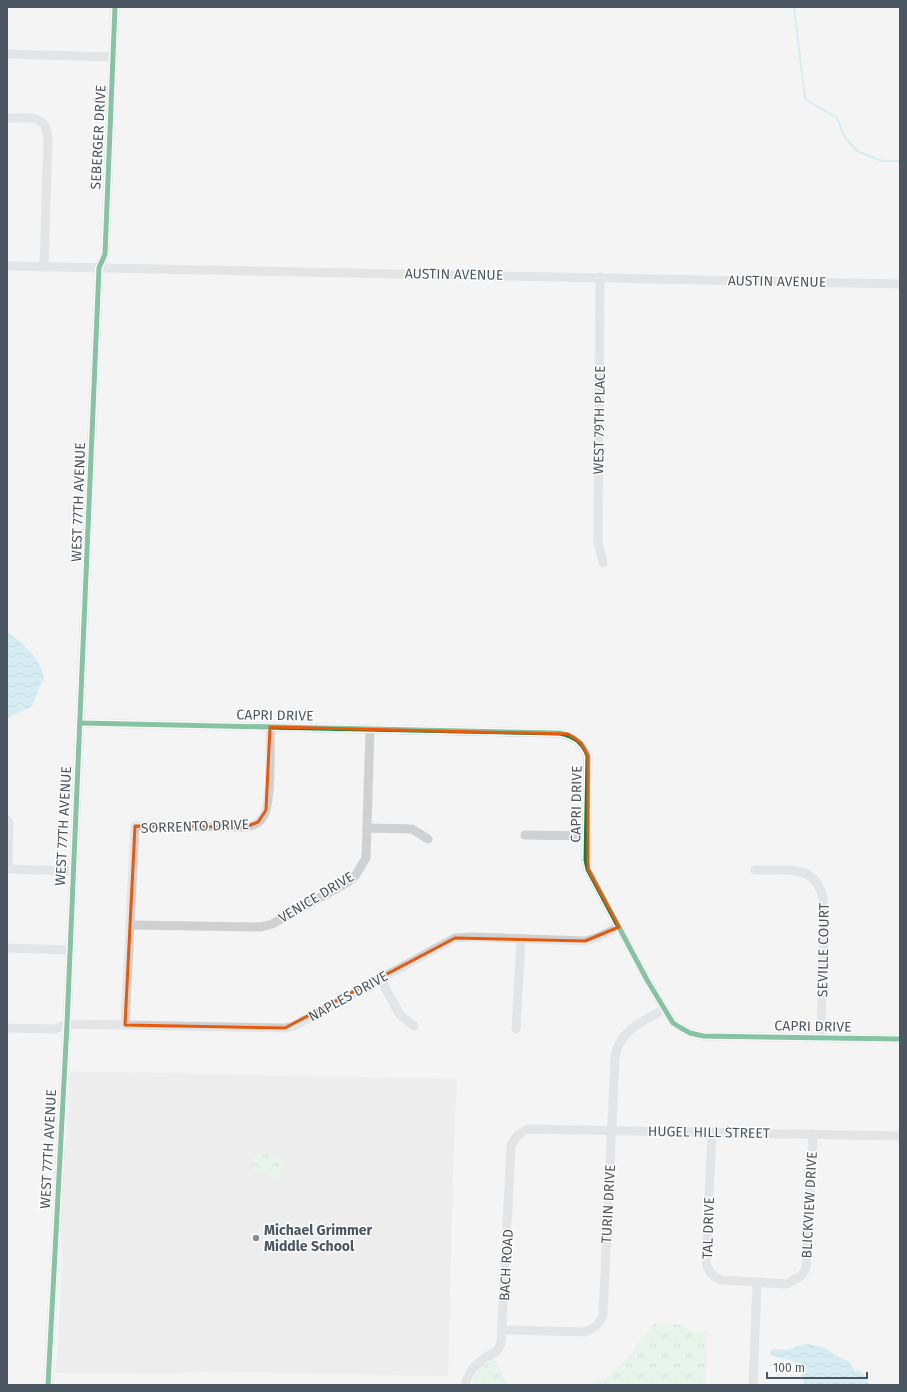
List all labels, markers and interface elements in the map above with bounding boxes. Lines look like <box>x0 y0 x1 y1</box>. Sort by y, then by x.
street label: SEBERGER DRIVE <box>87 84 110 190</box>
street label: AUSTIN AVENUE <box>405 265 503 284</box>
street label: AUSTIN AVENUE <box>728 272 826 291</box>
street label: WEST 79TH PLACE <box>590 365 609 475</box>
street label: WEST 77TH AVENUE <box>68 442 89 562</box>
street label: CAPRI DRIVE <box>236 706 314 725</box>
street label: CAPRI DRIVE <box>567 765 586 843</box>
street label: WEST 77TH AVENUE <box>52 766 75 886</box>
street label: SORRENTO DRIVE <box>141 816 249 837</box>
street label: VENICE DRIVE <box>275 868 357 927</box>
street label: SEVILLE COURT <box>814 902 833 997</box>
street label: NAPLES DRIVE <box>306 968 391 1025</box>
street label: CAPRI DRIVE <box>774 1017 852 1036</box>
street label: WEST 77TH AVENUE <box>37 1089 60 1209</box>
street label: HUGEL HILL STREET <box>648 1123 771 1142</box>
street label: BLICKVIEW DRIVE <box>798 1151 821 1259</box>
street label: TURIN DRIVE <box>598 1164 619 1244</box>
street label: TAL DRIVE <box>699 1197 718 1259</box>
place label: Michael Grimmer Middle School <box>264 1222 373 1255</box>
street label: BACH ROAD <box>496 1228 517 1302</box>
marker: Michael Grimmer Middle School <box>251 1233 261 1243</box>
scale bar <box>767 1354 867 1380</box>
text: 100 m <box>773 1361 805 1375</box>

